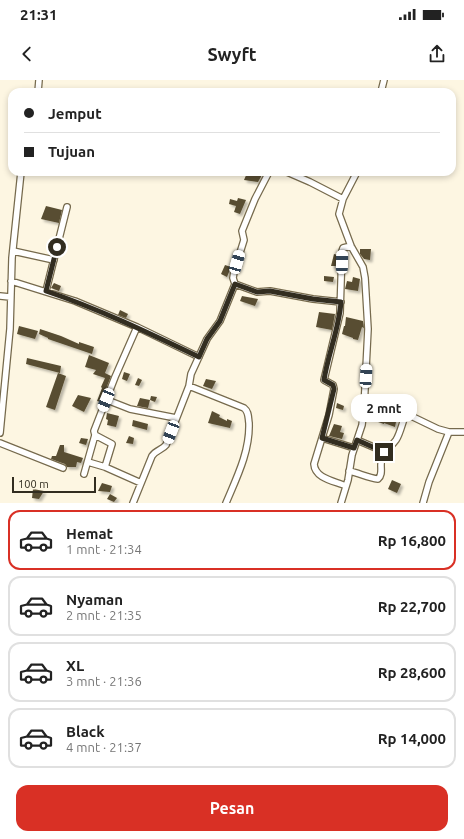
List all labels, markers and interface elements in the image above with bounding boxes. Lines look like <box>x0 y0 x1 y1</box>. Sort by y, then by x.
text: 21:31 <box>20 6 58 23</box>
icon: back <box>16 43 38 65</box>
icon: share <box>426 43 448 65</box>
text: Swyft <box>207 44 257 64</box>
text: Jemput <box>48 105 102 122</box>
text: Tujuan <box>48 143 95 160</box>
route start <box>48 238 66 256</box>
car <box>228 249 246 275</box>
car <box>336 250 348 274</box>
car <box>359 364 373 388</box>
car <box>96 387 116 413</box>
callout: 2 mnt <box>351 394 417 422</box>
text: 2 mnt <box>367 401 401 415</box>
car <box>161 419 181 445</box>
route end <box>375 443 393 461</box>
scale bar <box>12 475 96 494</box>
text: 100 m <box>18 478 49 490</box>
icon: car <box>18 522 54 558</box>
text: Hemat <box>66 525 113 542</box>
text: Rp 16,800 <box>378 532 446 549</box>
text: 1 mnt · 21:34 <box>66 542 142 556</box>
icon: car <box>18 588 54 624</box>
text: Nyaman <box>66 591 123 608</box>
text: Rp 22,700 <box>378 598 446 615</box>
text: 2 mnt · 21:35 <box>66 608 142 622</box>
icon: car <box>18 654 54 690</box>
text: XL <box>66 657 84 674</box>
text: Rp 28,600 <box>378 664 446 681</box>
text: 3 mnt · 21:36 <box>66 674 142 688</box>
icon: car <box>18 720 54 756</box>
text: Black <box>66 723 105 740</box>
text: Rp 14,000 <box>378 730 446 747</box>
text: 4 mnt · 21:37 <box>66 740 142 754</box>
button: Pesan <box>16 785 448 831</box>

